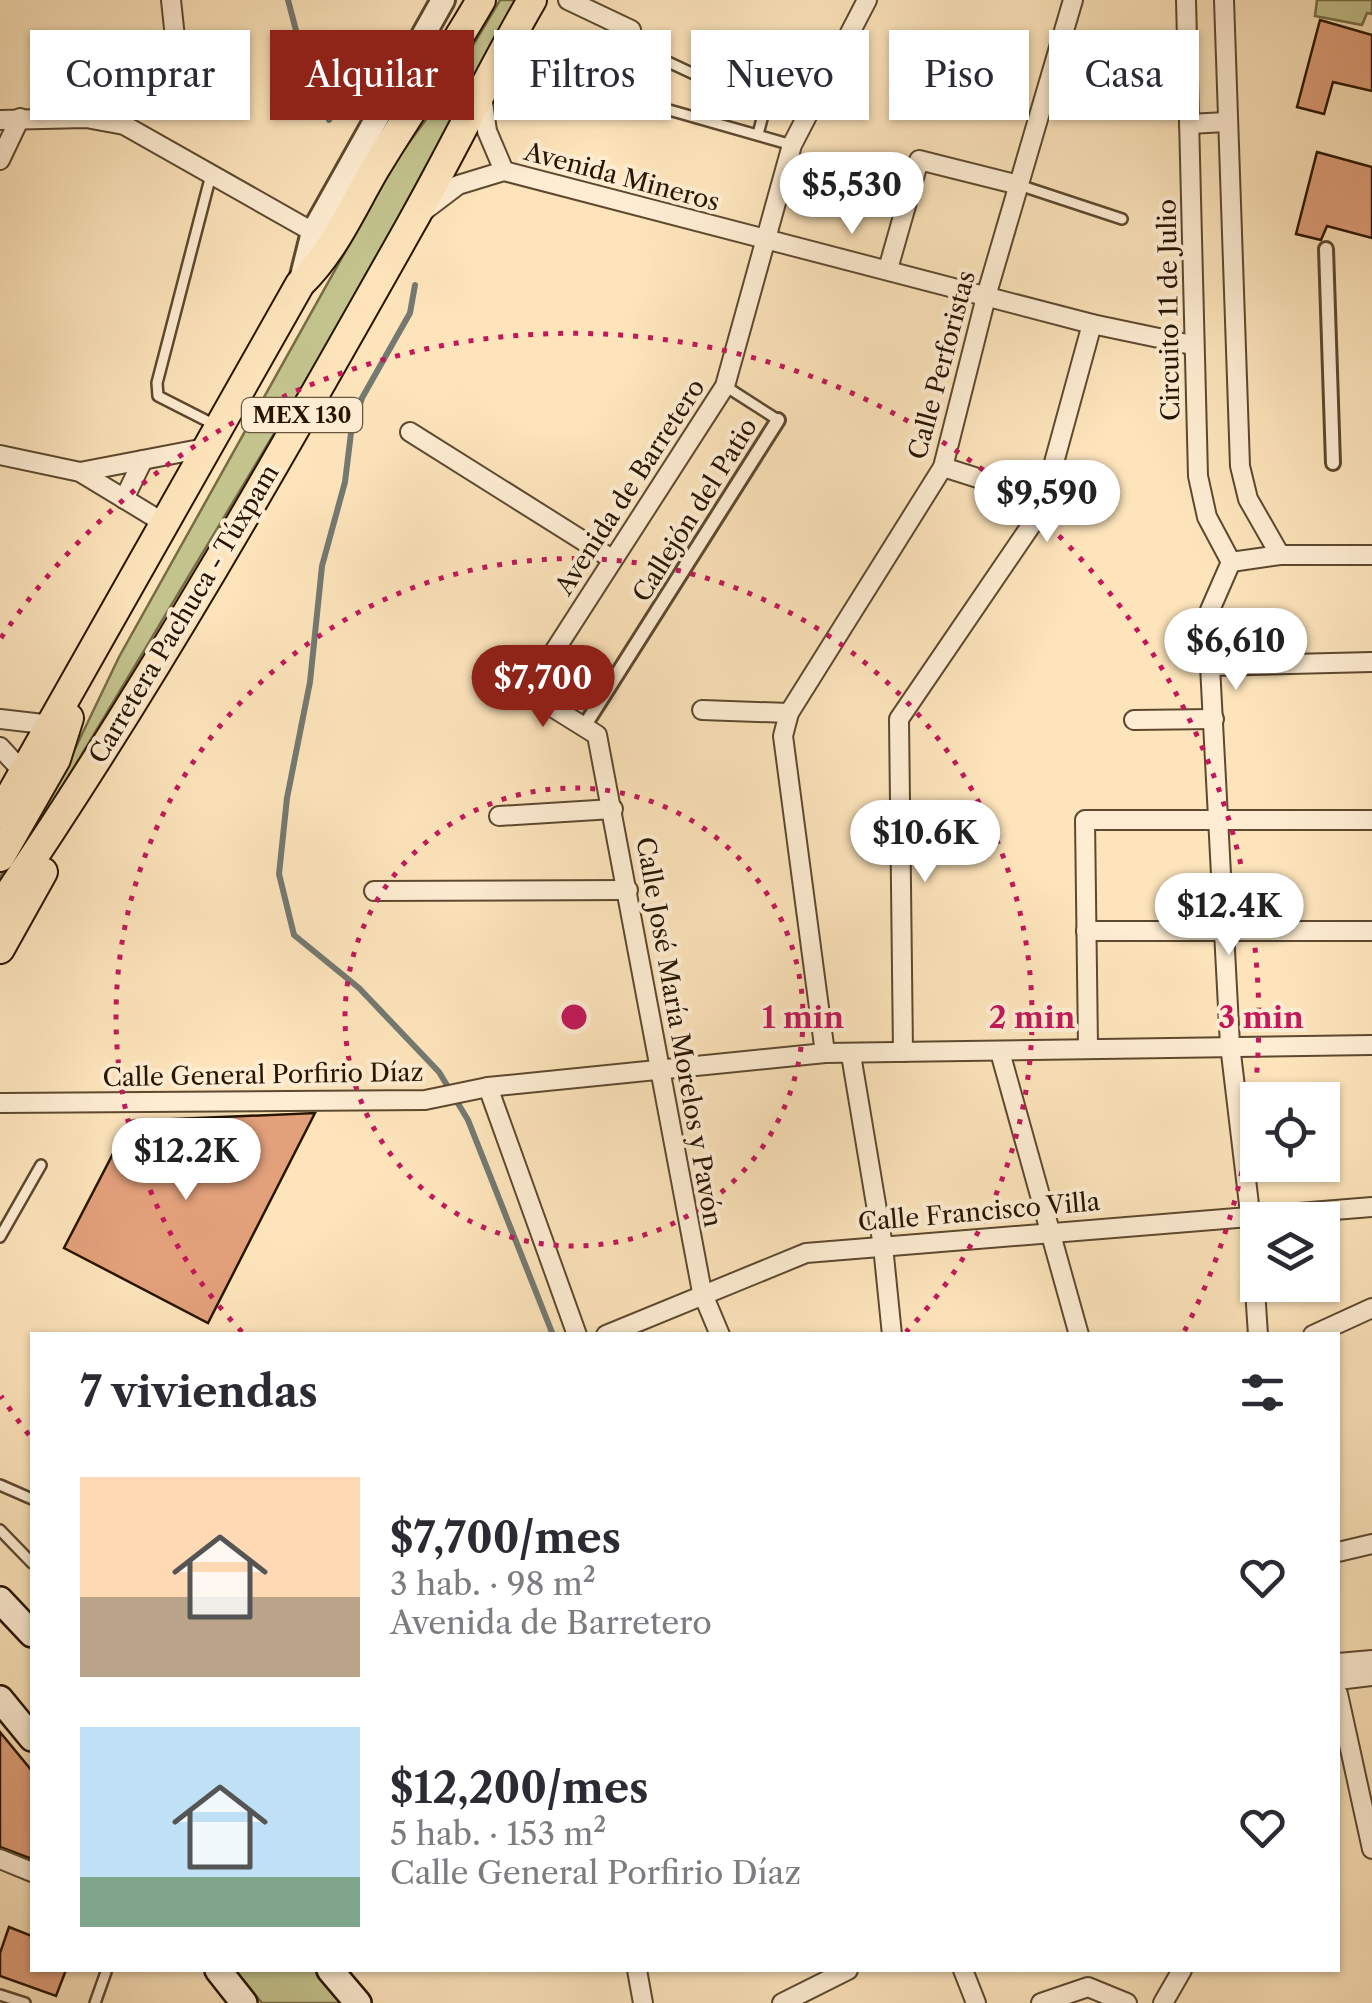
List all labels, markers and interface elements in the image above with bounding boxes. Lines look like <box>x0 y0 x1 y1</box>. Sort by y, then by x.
chip: Comprar <box>30 30 250 120</box>
chip: Alquilar <box>270 30 474 120</box>
chip: Filtros <box>494 30 671 120</box>
chip: Nuevo <box>691 30 869 120</box>
chip: Piso <box>889 30 1029 120</box>
chip: Casa <box>1049 30 1199 120</box>
street label: Avenida Mineros <box>520 136 723 218</box>
pin: $5,530 <box>771 152 933 237</box>
text: $5,530 <box>802 165 902 204</box>
street label: Circuito 11 de Julio <box>1152 199 1186 421</box>
street label: Calle Perforistas <box>902 267 982 463</box>
street label: Avenida de Barretero <box>548 373 711 602</box>
road number: MEX 130 <box>242 398 362 432</box>
street label: Callejón del Patio <box>626 413 764 607</box>
street label: Carretera Pachuca - Túxpam <box>82 459 286 769</box>
pin: $9,590 <box>966 460 1128 545</box>
text: $9,590 <box>996 473 1098 512</box>
pin: $6,610 <box>1155 608 1317 693</box>
text: $6,610 <box>1186 621 1286 660</box>
pin: $7,700 <box>462 645 624 730</box>
text: $7,700 <box>494 658 592 697</box>
pin: $10.6K <box>844 800 1006 885</box>
text: $10.6K <box>872 813 978 852</box>
street label: Calle José María Morelos y Pavón <box>629 835 729 1230</box>
pin: $12.4K <box>1148 873 1310 958</box>
text: $12.4K <box>1177 886 1281 925</box>
centre of rings <box>556 999 592 1035</box>
text: 1 min <box>762 999 845 1036</box>
text: 2 min <box>989 999 1076 1036</box>
text: 3 min <box>1218 999 1304 1036</box>
street label: Calle General Porfirio Díaz <box>102 1057 424 1093</box>
map controls <box>1240 1082 1340 1302</box>
button: locate <box>1240 1082 1340 1182</box>
pin: $12.2K <box>105 1118 267 1203</box>
text: $12.2K <box>134 1131 238 1170</box>
street label: Calle Francisco Villa <box>857 1186 1102 1238</box>
button: layers <box>1240 1202 1340 1302</box>
icon: filters <box>1235 1365 1290 1420</box>
text: 7 viviendas <box>80 1366 318 1418</box>
text: $7,700/mes <box>390 1512 621 1564</box>
icon: home <box>160 1517 280 1637</box>
icon: heart <box>1235 1550 1290 1605</box>
text: 3 hab. · 98 m² <box>390 1564 596 1603</box>
text: Avenida de Barretero <box>390 1603 712 1642</box>
text: $12,200/mes <box>390 1762 649 1814</box>
icon: home <box>160 1767 280 1887</box>
icon: heart <box>1235 1800 1290 1855</box>
text: 5 hab. · 153 m² <box>390 1814 606 1853</box>
text: Calle General Porfirio Díaz <box>390 1853 801 1892</box>

